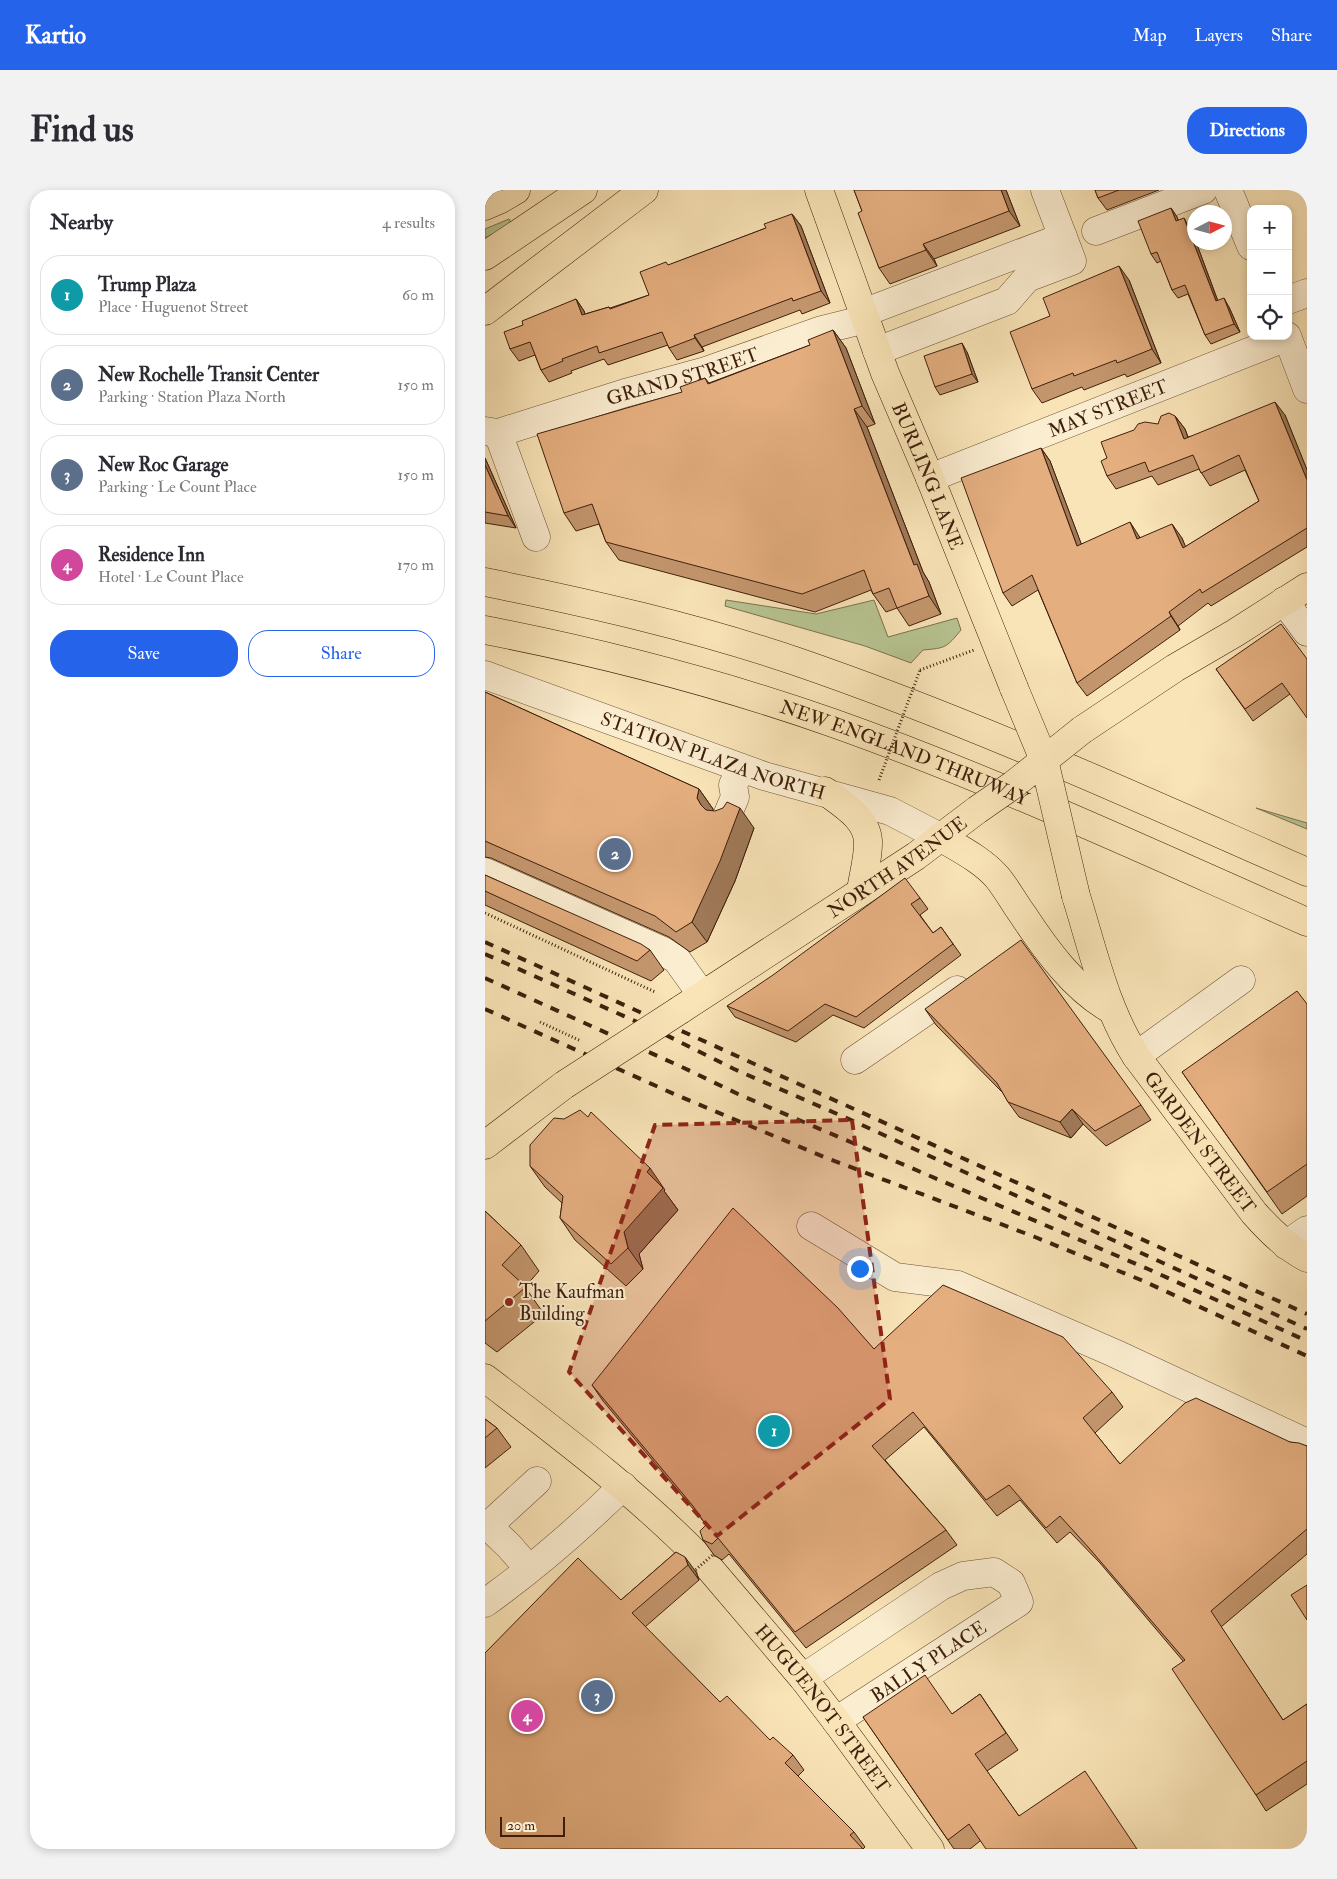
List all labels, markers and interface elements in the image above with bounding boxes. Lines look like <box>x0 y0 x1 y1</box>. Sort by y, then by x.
text: Kartio <box>25 20 86 51</box>
text: Map <box>1133 24 1167 47</box>
text: Layers <box>1195 24 1243 47</box>
text: Share <box>1271 24 1312 47</box>
button: Directions <box>1187 107 1307 154</box>
text: Find us <box>30 108 134 152</box>
north arrow <box>1187 205 1232 250</box>
map controls <box>1247 205 1292 340</box>
button: + <box>1247 205 1292 250</box>
text: Nearby <box>50 209 113 236</box>
text: 4 results <box>382 213 435 233</box>
button: − <box>1247 250 1292 295</box>
text: Trump Plaza <box>98 273 196 297</box>
text: 1 <box>64 285 70 305</box>
text: 60 m <box>402 285 434 305</box>
button: locate <box>1247 295 1292 340</box>
text: Place · Huguenot Street <box>98 297 248 317</box>
street label: GRAND STREET <box>603 342 762 411</box>
text: New Rochelle Transit Center <box>98 363 319 387</box>
street label: MAY STREET <box>1045 374 1171 443</box>
text: 2 <box>63 375 71 395</box>
text: 150 m <box>397 375 434 395</box>
text: Parking · Station Plaza North <box>98 387 286 407</box>
street label: BURLING LANE <box>886 399 968 553</box>
text: New Roc Garage <box>98 453 228 477</box>
text: 3 <box>64 465 70 485</box>
text: 150 m <box>397 465 434 485</box>
text: Parking · Le Count Place <box>98 477 257 497</box>
text: Residence Inn <box>98 543 205 567</box>
text: 4 <box>63 555 71 575</box>
text: 170 m <box>397 555 434 575</box>
text: Hotel · Le Count Place <box>98 567 244 587</box>
button: Save <box>50 630 238 677</box>
button: Share <box>248 630 435 677</box>
street label: NEW ENGLAND THRUWAY <box>777 695 1033 812</box>
street label: STATION PLAZA NORTH <box>597 707 828 805</box>
street label: NORTH AVENUE <box>823 811 972 924</box>
pin: 2 <box>599 835 631 873</box>
street label: GARDEN STREET <box>1139 1067 1261 1218</box>
your location <box>847 1256 873 1282</box>
place label: The Kaufman Building <box>519 1280 625 1326</box>
marker: The Kaufman Building <box>503 1296 515 1308</box>
pin: 1 <box>758 1412 790 1450</box>
street label: BALLY PLACE <box>866 1615 991 1708</box>
street label: HUGUENOT STREET <box>749 1620 895 1798</box>
pin: 3 <box>581 1677 613 1715</box>
pin: 4 <box>511 1697 543 1735</box>
scale bar <box>500 1814 565 1837</box>
text: 20 m <box>507 1817 535 1834</box>

